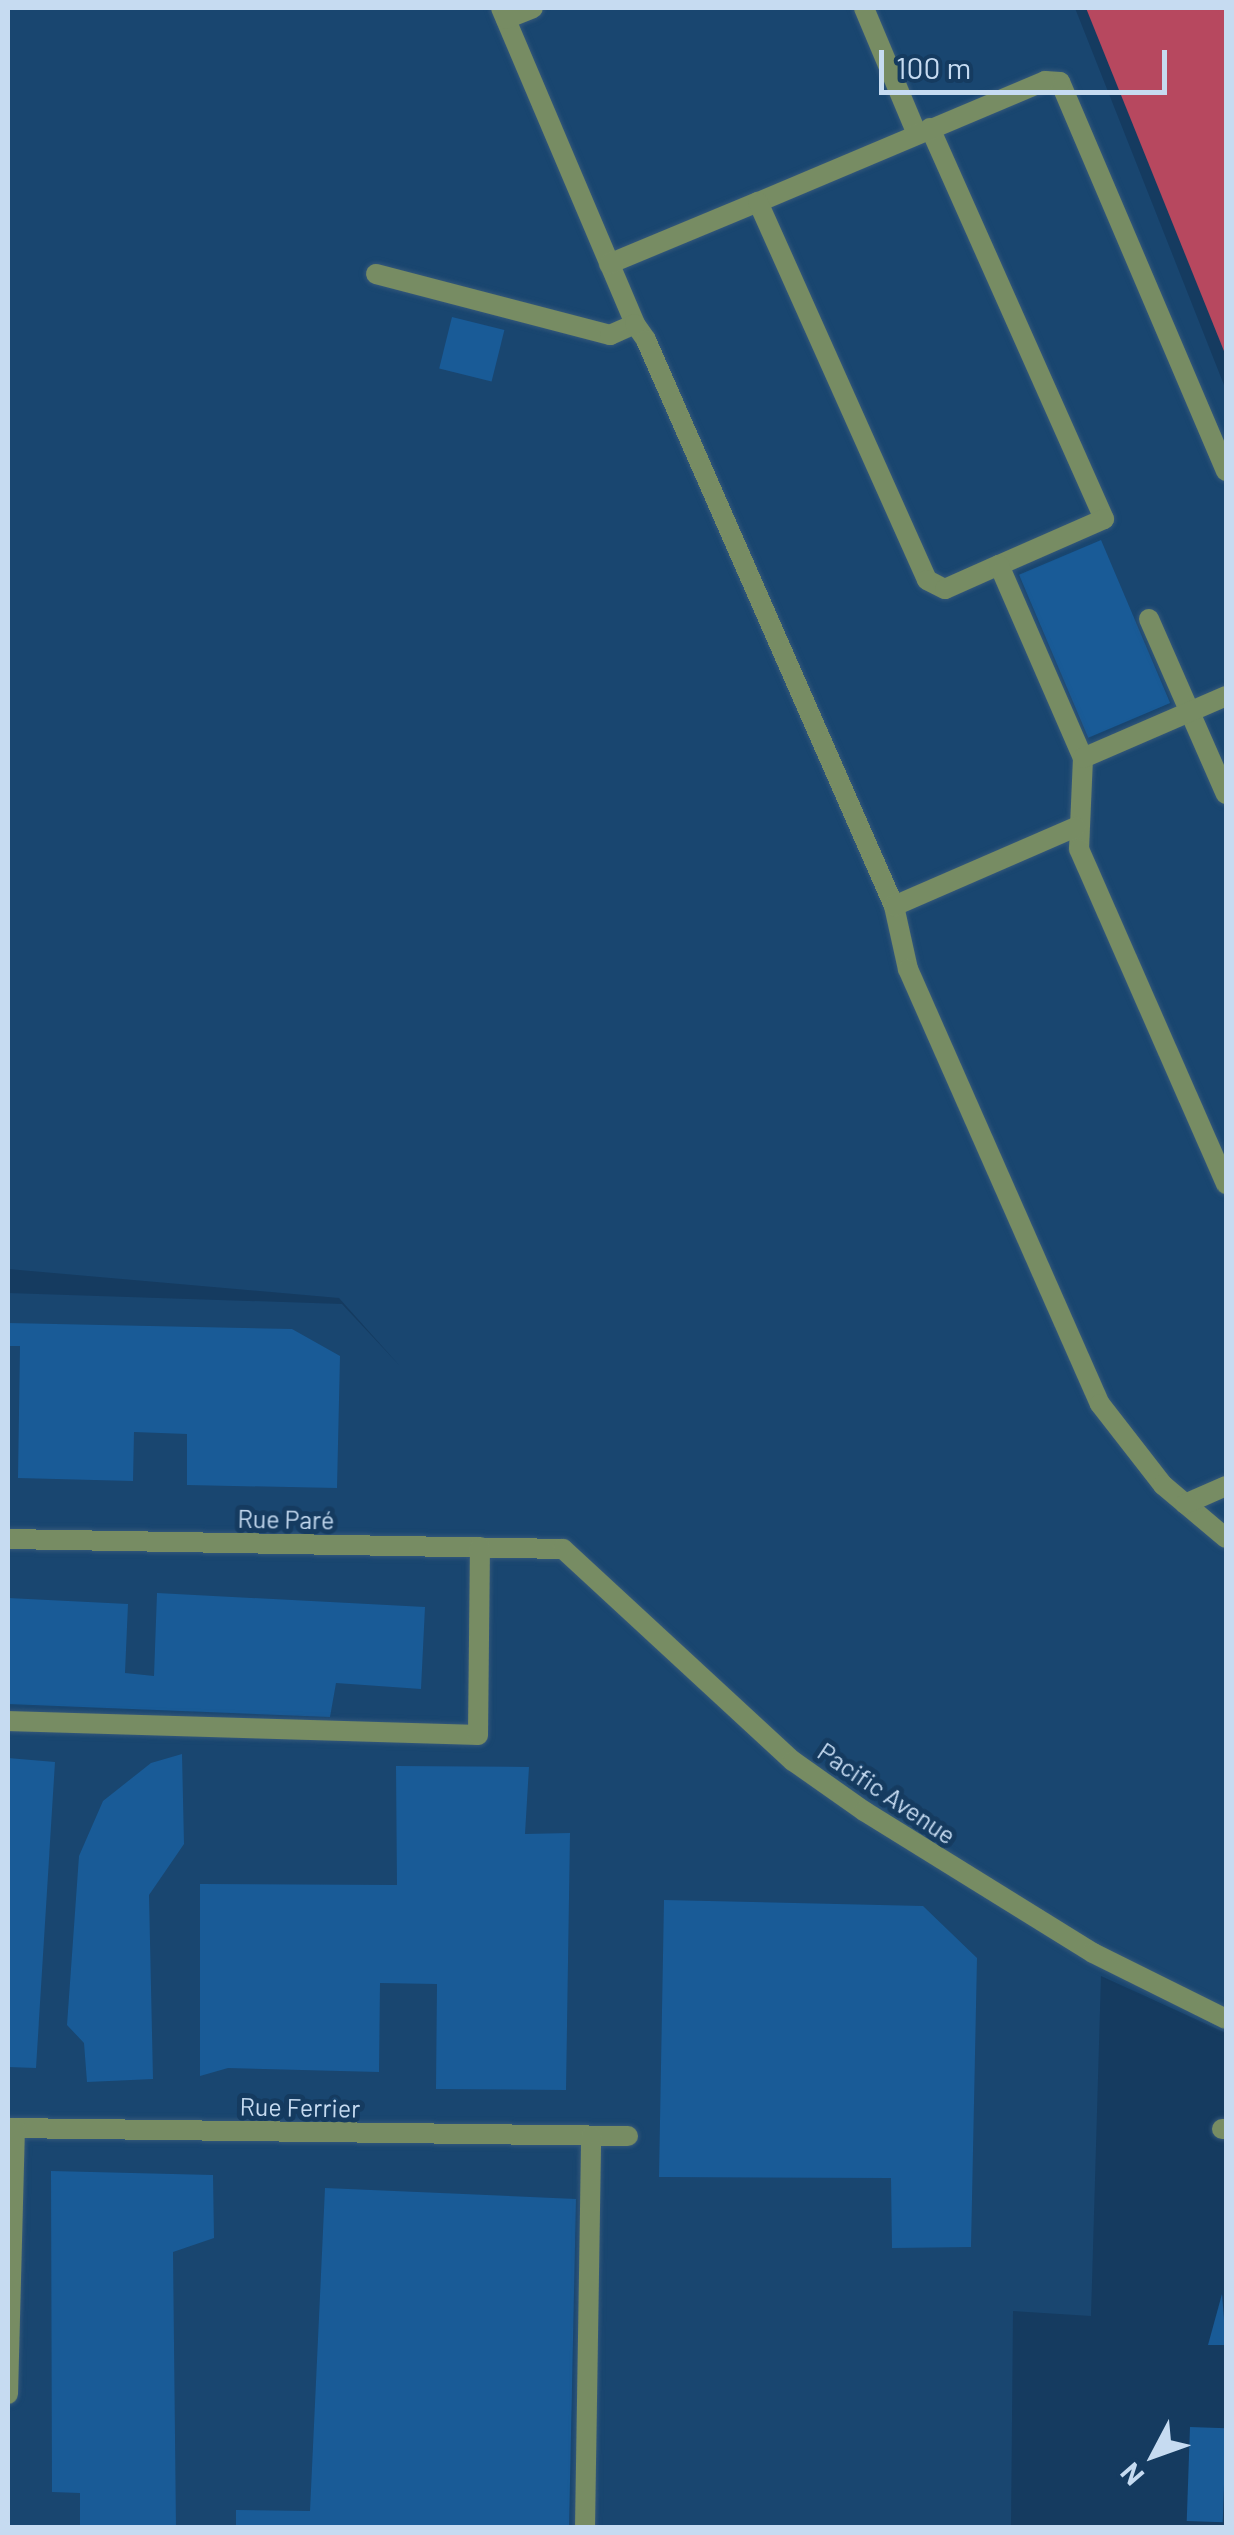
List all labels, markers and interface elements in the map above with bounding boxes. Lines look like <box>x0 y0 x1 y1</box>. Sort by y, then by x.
scale bar <box>884 30 1172 92</box>
text: 100 m <box>896 49 971 85</box>
street label: Rue Paré <box>237 1503 335 1535</box>
street label: Pacific Avenue <box>812 1736 962 1850</box>
street label: Rue Ferrier <box>239 2091 361 2123</box>
north arrow <box>1104 2405 1204 2505</box>
text: N <box>1112 2457 1150 2493</box>

